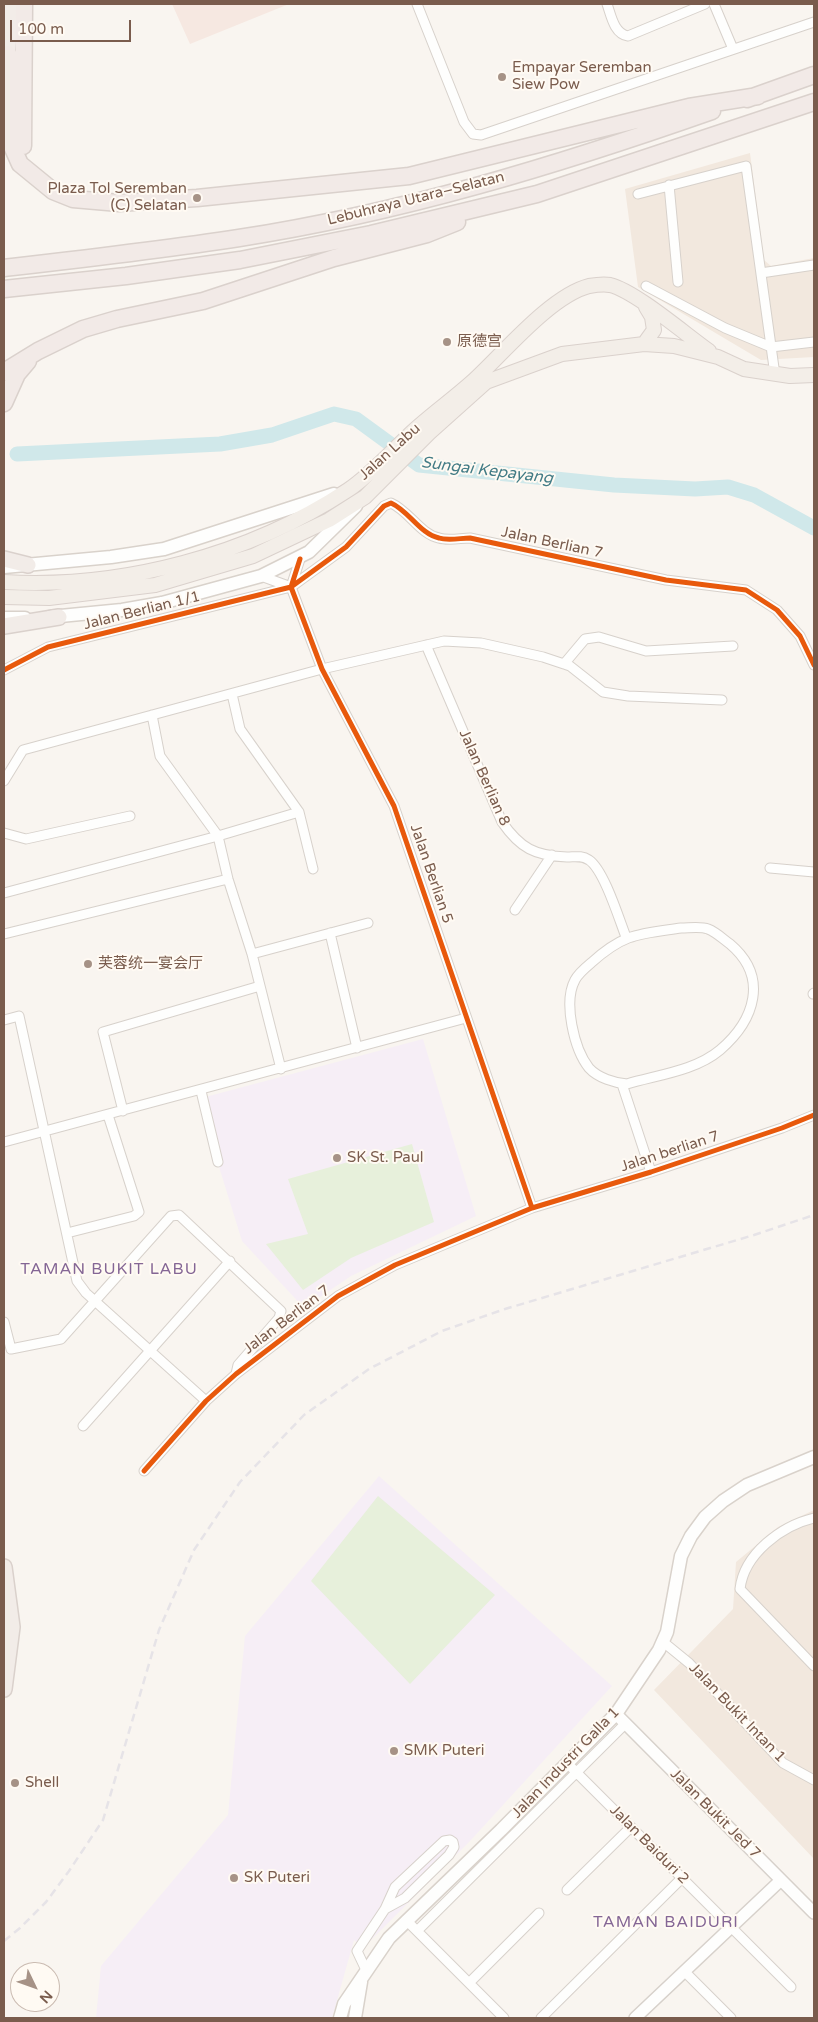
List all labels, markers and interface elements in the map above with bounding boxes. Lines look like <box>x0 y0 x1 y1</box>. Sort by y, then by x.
scale bar <box>12 10 134 42</box>
text: 100 m <box>18 20 64 38</box>
place label: Empayar Seremban Siew Pow <box>512 59 652 94</box>
marker: Empayar Seremban Siew Pow <box>496 71 508 83</box>
street label: Lebuhraya Utara–Selatan <box>326 168 506 230</box>
place label: Plaza Tol Seremban (C) Selatan <box>48 180 187 215</box>
marker: Plaza Tol Seremban (C) Selatan <box>191 192 203 204</box>
place label: 原德宫 <box>457 333 502 351</box>
marker: 原德宫 <box>441 336 453 348</box>
street label: Jalan Labu <box>356 420 424 484</box>
water label: Sungai Kepayang <box>420 453 554 489</box>
street label: Jalan Berlian 7 <box>499 523 605 563</box>
street label: Jalan Berlian 1/1 <box>82 588 202 634</box>
street label: Jalan Berlian 8 <box>455 727 513 829</box>
street label: Jalan Berlian 5 <box>406 822 456 926</box>
place label: 芙蓉统一宴会厅 <box>98 955 203 973</box>
marker: 芙蓉统一宴会厅 <box>82 958 94 970</box>
street label: Jalan berlian 7 <box>618 1128 722 1176</box>
place label: SK St. Paul <box>347 1149 424 1167</box>
marker: SK St. Paul <box>331 1152 343 1164</box>
district label: TAMAN BUKIT LABU <box>18 1260 200 1280</box>
street label: Jalan Berlian 7 <box>240 1282 334 1358</box>
street label: Jalan Bukit Intan 1 <box>685 1660 789 1766</box>
street label: Jalan Industri Galla 1 <box>508 1704 624 1822</box>
place label: SMK Puteri <box>404 1742 484 1760</box>
marker: SMK Puteri <box>388 1745 400 1757</box>
street label: Jalan Bukit Jed 7 <box>666 1765 764 1863</box>
place label: Shell <box>25 1774 59 1792</box>
marker: Shell <box>9 1777 21 1789</box>
street label: Jalan Baiduri 2 <box>606 1802 692 1888</box>
place label: SK Puteri <box>244 1869 310 1887</box>
marker: SK Puteri <box>228 1872 240 1884</box>
district label: TAMAN BAIDURI <box>591 1913 741 1933</box>
north arrow <box>10 1962 60 2012</box>
text: N <box>36 1987 56 2007</box>

